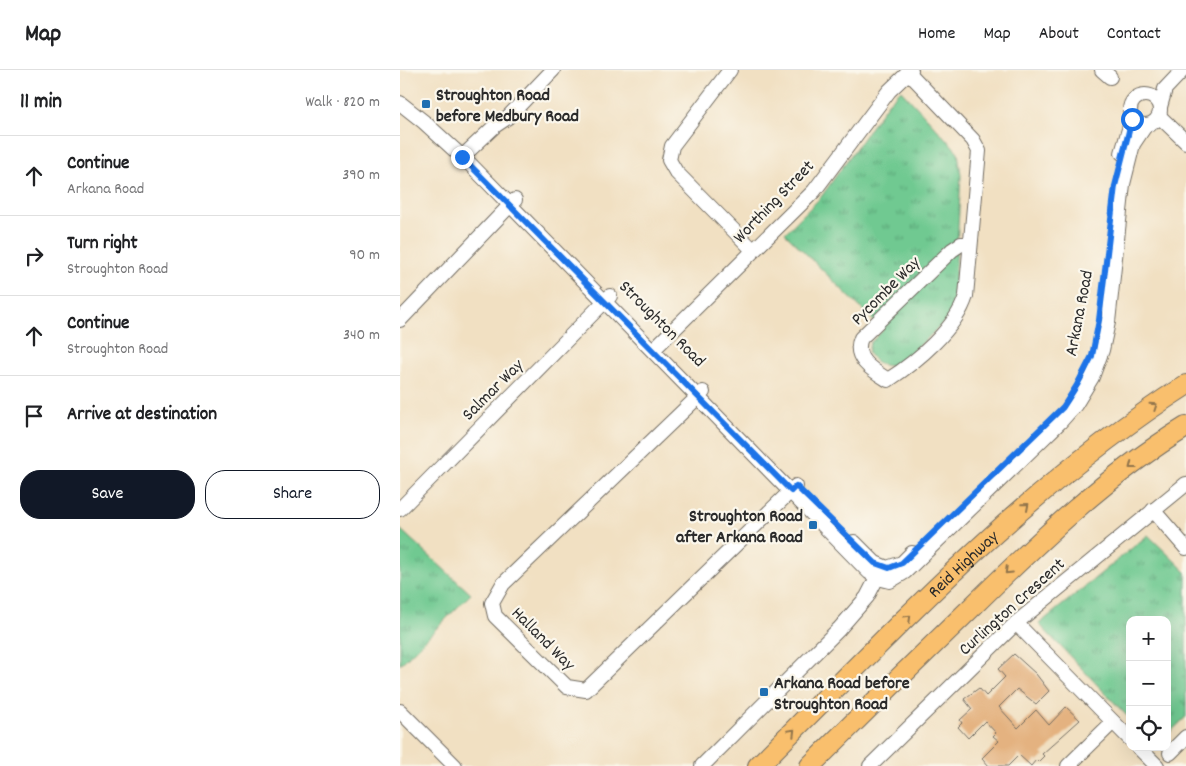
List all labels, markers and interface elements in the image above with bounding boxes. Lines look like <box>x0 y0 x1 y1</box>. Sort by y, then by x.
text: Map <box>25 18 61 52</box>
text: Home <box>918 22 955 47</box>
text: Map <box>983 22 1011 47</box>
text: About <box>1039 22 1079 47</box>
text: Contact <box>1107 22 1161 47</box>
place label: Stroughton Road before Medbury Road <box>436 84 579 130</box>
text: 11 min <box>20 88 62 118</box>
text: Walk · 820 m <box>305 91 380 114</box>
marker: Stroughton Road before Medbury Road <box>420 98 432 110</box>
route start <box>1121 108 1144 131</box>
route end <box>451 146 474 169</box>
text: Continue <box>67 151 129 178</box>
street label: Worthing Street <box>729 155 821 250</box>
icon: ahead <box>20 162 48 190</box>
text: 390 m <box>342 164 380 187</box>
text: Arkana Road <box>67 178 144 201</box>
text: Turn right <box>67 231 138 258</box>
icon: right <box>20 242 48 270</box>
text: 90 m <box>349 244 380 267</box>
street label: Pycombe Way <box>846 251 928 332</box>
text: Stroughton Road <box>67 258 168 281</box>
street label: Arkana Road <box>1060 268 1101 359</box>
street label: Stroughton Road <box>612 276 710 374</box>
text: Continue <box>67 311 129 338</box>
icon: ahead <box>20 322 48 350</box>
text: 340 m <box>343 324 380 347</box>
text: Stroughton Road <box>67 338 168 361</box>
street label: Salmar Way <box>457 354 531 427</box>
icon: arrive <box>20 402 48 430</box>
text: Arrive at destination <box>67 402 217 429</box>
one-way arrow <box>1148 403 1158 412</box>
one-way arrow <box>1129 460 1138 468</box>
button: Save <box>20 470 195 519</box>
button: Share <box>205 470 380 519</box>
one-way arrow <box>1020 503 1029 512</box>
place label: Stroughton Road after Arkana Road <box>676 505 803 551</box>
marker: Stroughton Road after Arkana Road <box>807 519 819 531</box>
street label: Reid Highway <box>924 525 1006 605</box>
street label: Curlington Crescent <box>954 553 1072 662</box>
one-way arrow <box>1005 565 1014 574</box>
street label: Halland Way <box>505 602 580 678</box>
one-way arrow <box>902 615 911 624</box>
map controls <box>1126 616 1171 751</box>
button: + <box>1126 616 1171 661</box>
button: − <box>1126 661 1171 706</box>
place label: Arkana Road before Stroughton Road <box>774 672 910 718</box>
marker: Arkana Road before Stroughton Road <box>758 686 770 698</box>
button: locate <box>1126 706 1171 751</box>
one-way arrow <box>786 729 795 738</box>

